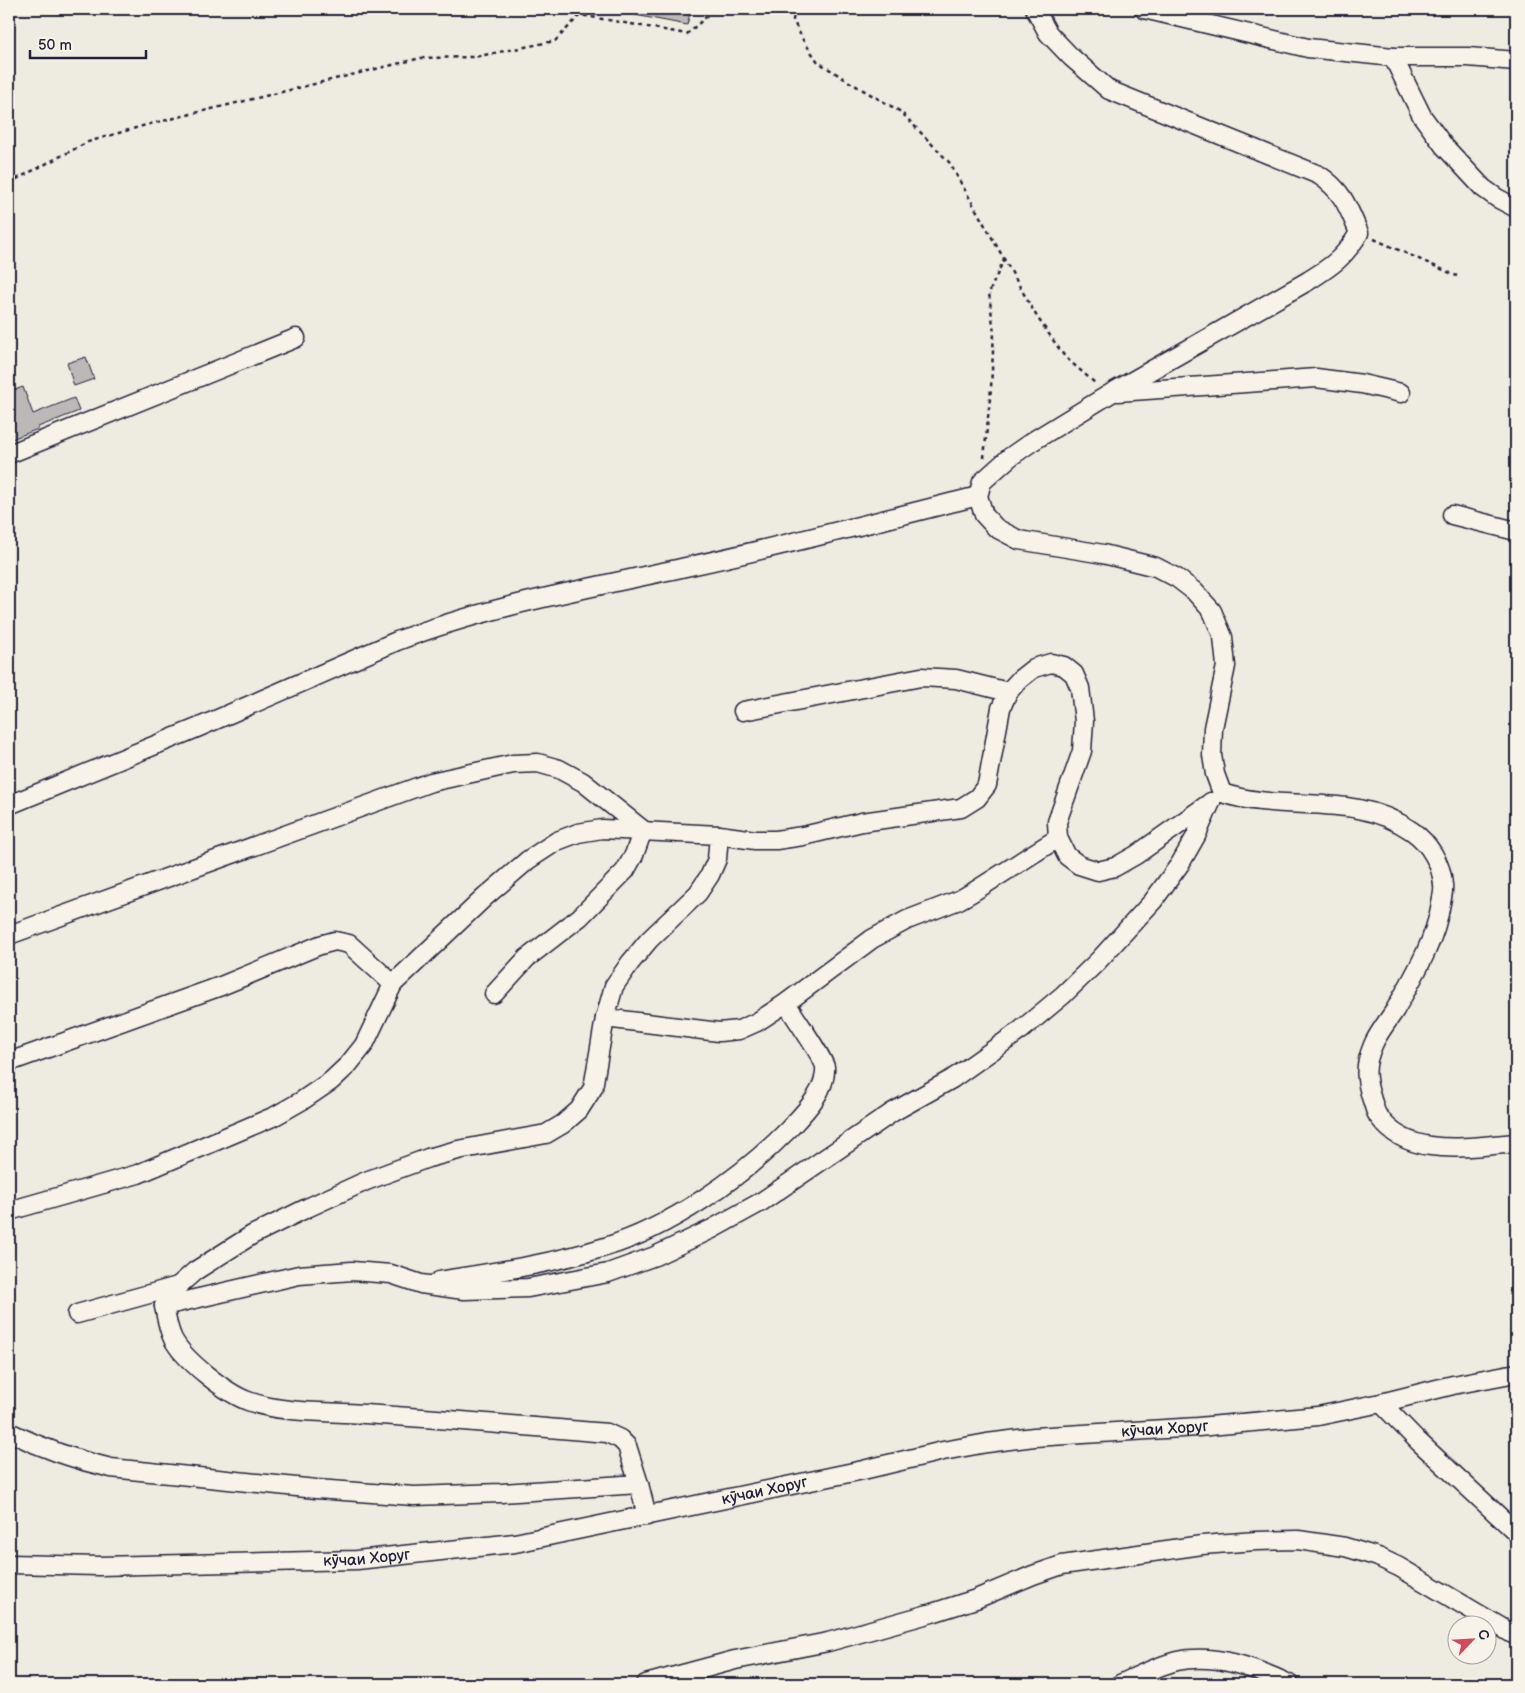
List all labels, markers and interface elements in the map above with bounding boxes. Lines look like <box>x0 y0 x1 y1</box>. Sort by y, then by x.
scale bar <box>30 28 146 60</box>
text: 50 m <box>38 36 72 55</box>
street label: кӯчаи Хоруг <box>1121 1417 1209 1441</box>
street label: кӯчаи Хоруг <box>720 1472 809 1509</box>
street label: кӯчаи Хоруг <box>323 1545 411 1570</box>
north arrow <box>1448 1616 1498 1666</box>
text: С <box>1474 1627 1493 1643</box>

